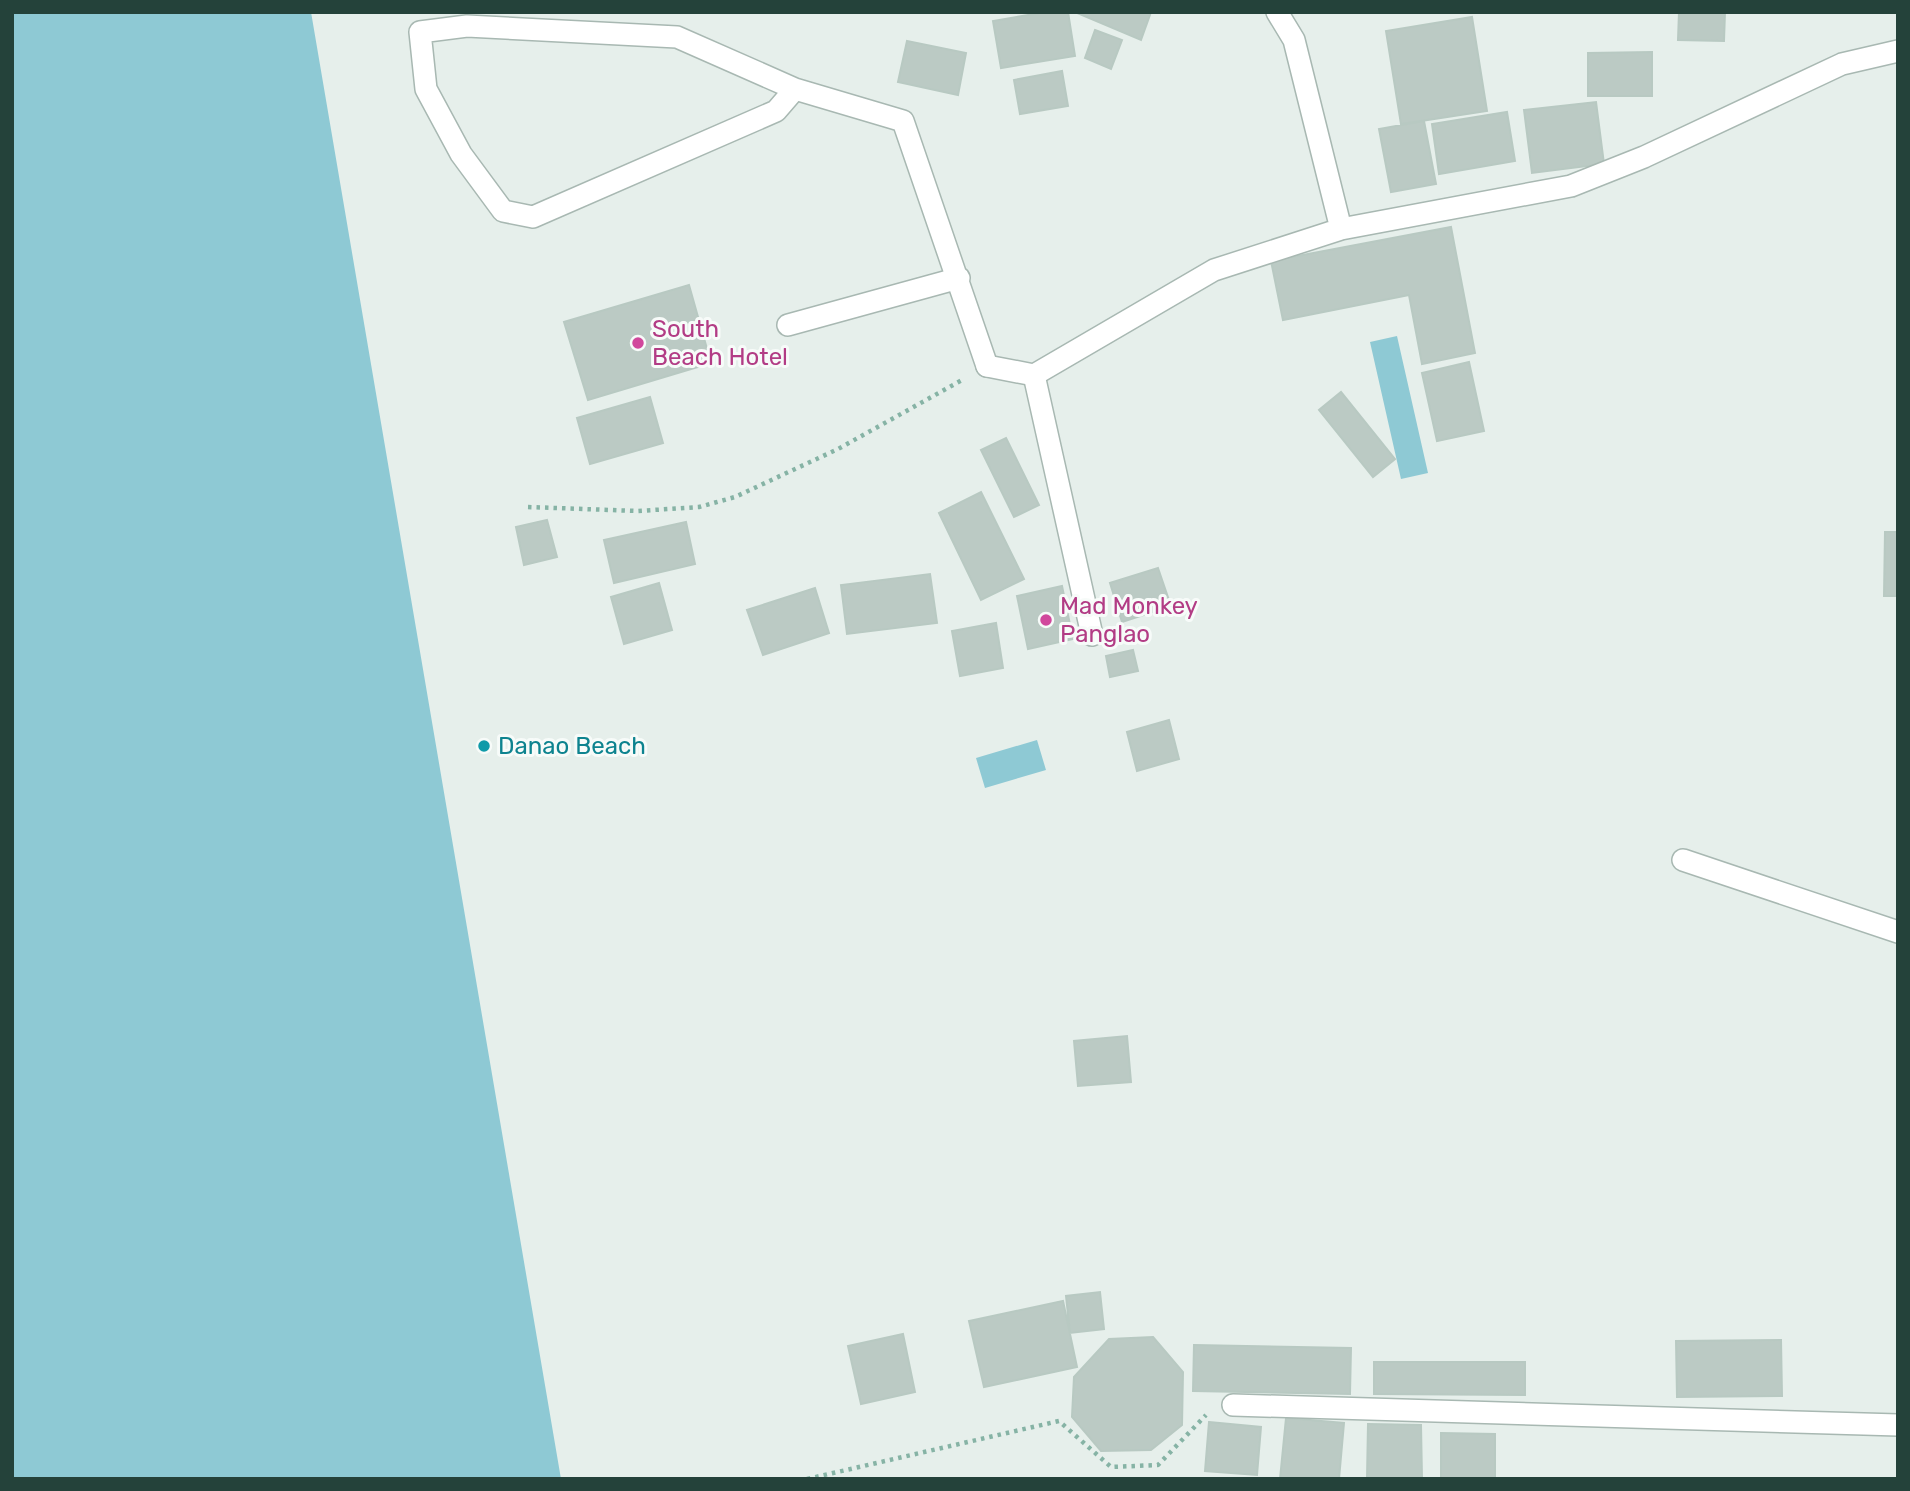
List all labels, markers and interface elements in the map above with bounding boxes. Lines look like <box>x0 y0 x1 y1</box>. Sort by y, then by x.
place label: South Beach Hotel <box>652 315 788 371</box>
marker: South Beach Hotel <box>630 335 646 351</box>
place label: Mad Monkey Panglao <box>1060 592 1198 648</box>
marker: Mad Monkey Panglao <box>1038 612 1054 628</box>
place label: Danao Beach <box>498 732 646 760</box>
marker: Danao Beach <box>476 738 492 754</box>

